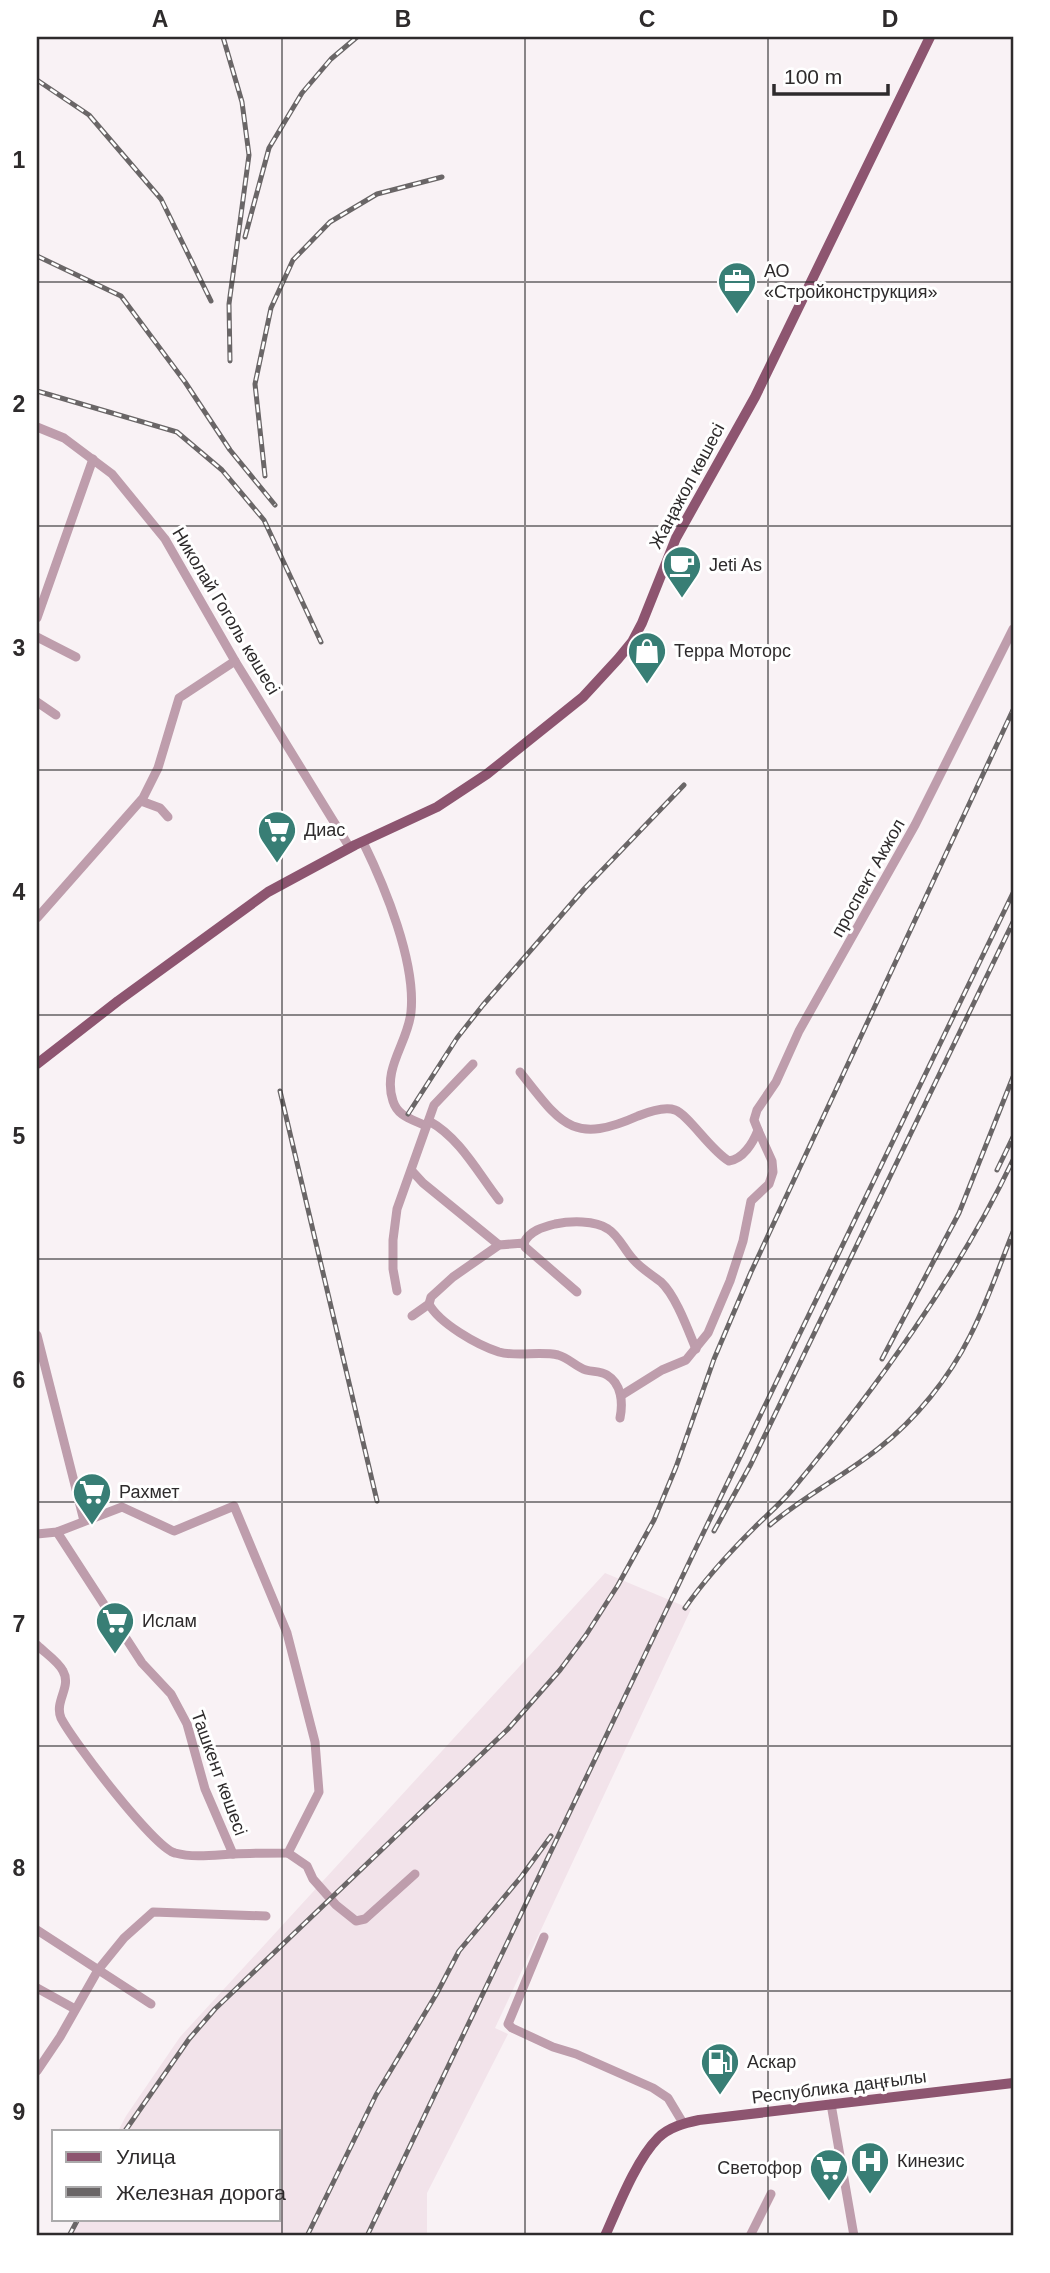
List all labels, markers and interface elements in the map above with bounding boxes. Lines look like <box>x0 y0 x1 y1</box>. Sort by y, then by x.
text: A <box>152 6 168 32</box>
text: B <box>395 6 411 32</box>
text: C <box>639 6 655 32</box>
text: D <box>882 6 898 32</box>
scale bar <box>774 52 887 96</box>
text: 100 m <box>784 65 842 88</box>
text: 1 <box>13 147 26 173</box>
office icon: АО «Стройконструкция» <box>716 260 758 315</box>
place label: АО «Стройконструкция» <box>764 261 937 302</box>
text: 2 <box>13 391 25 417</box>
street label: Жаңажол көшесі <box>645 420 729 552</box>
street label: Николай Гоголь көшесі <box>168 524 284 698</box>
cafe icon: Jeti As <box>661 544 703 599</box>
place label: Jeti As <box>709 555 762 575</box>
shop icon: Терра Моторс <box>626 630 668 685</box>
text: 3 <box>13 635 25 661</box>
place label: Терра Моторс <box>674 641 791 661</box>
supermarket icon: Диас <box>256 809 298 864</box>
street label: проспект Акжол <box>827 815 909 941</box>
place label: Диас <box>304 820 345 840</box>
text: 4 <box>13 879 26 905</box>
text: 5 <box>13 1123 26 1149</box>
text: 6 <box>13 1367 25 1393</box>
supermarket icon: Рахмет <box>71 1471 113 1526</box>
place label: Рахмет <box>119 1482 179 1502</box>
supermarket icon: Ислам <box>94 1600 136 1655</box>
text: 7 <box>13 1611 25 1637</box>
place label: Ислам <box>142 1611 197 1631</box>
street label: Ташкент көшесі <box>187 1708 251 1838</box>
text: 8 <box>13 1855 26 1881</box>
fuel station icon: Аскар <box>699 2041 741 2096</box>
place label: Аскар <box>747 2052 796 2072</box>
street label: Республика даңғылы <box>750 2066 928 2108</box>
text: 9 <box>13 2099 25 2125</box>
legend <box>52 2130 280 2220</box>
hospital icon: Кинезис <box>849 2140 891 2195</box>
text: Улица <box>116 2145 176 2168</box>
supermarket icon: Светофор <box>808 2147 850 2202</box>
place label: Кинезис <box>897 2151 964 2171</box>
place label: Светофор <box>717 2158 802 2178</box>
text: Железная дорога <box>116 2181 286 2204</box>

